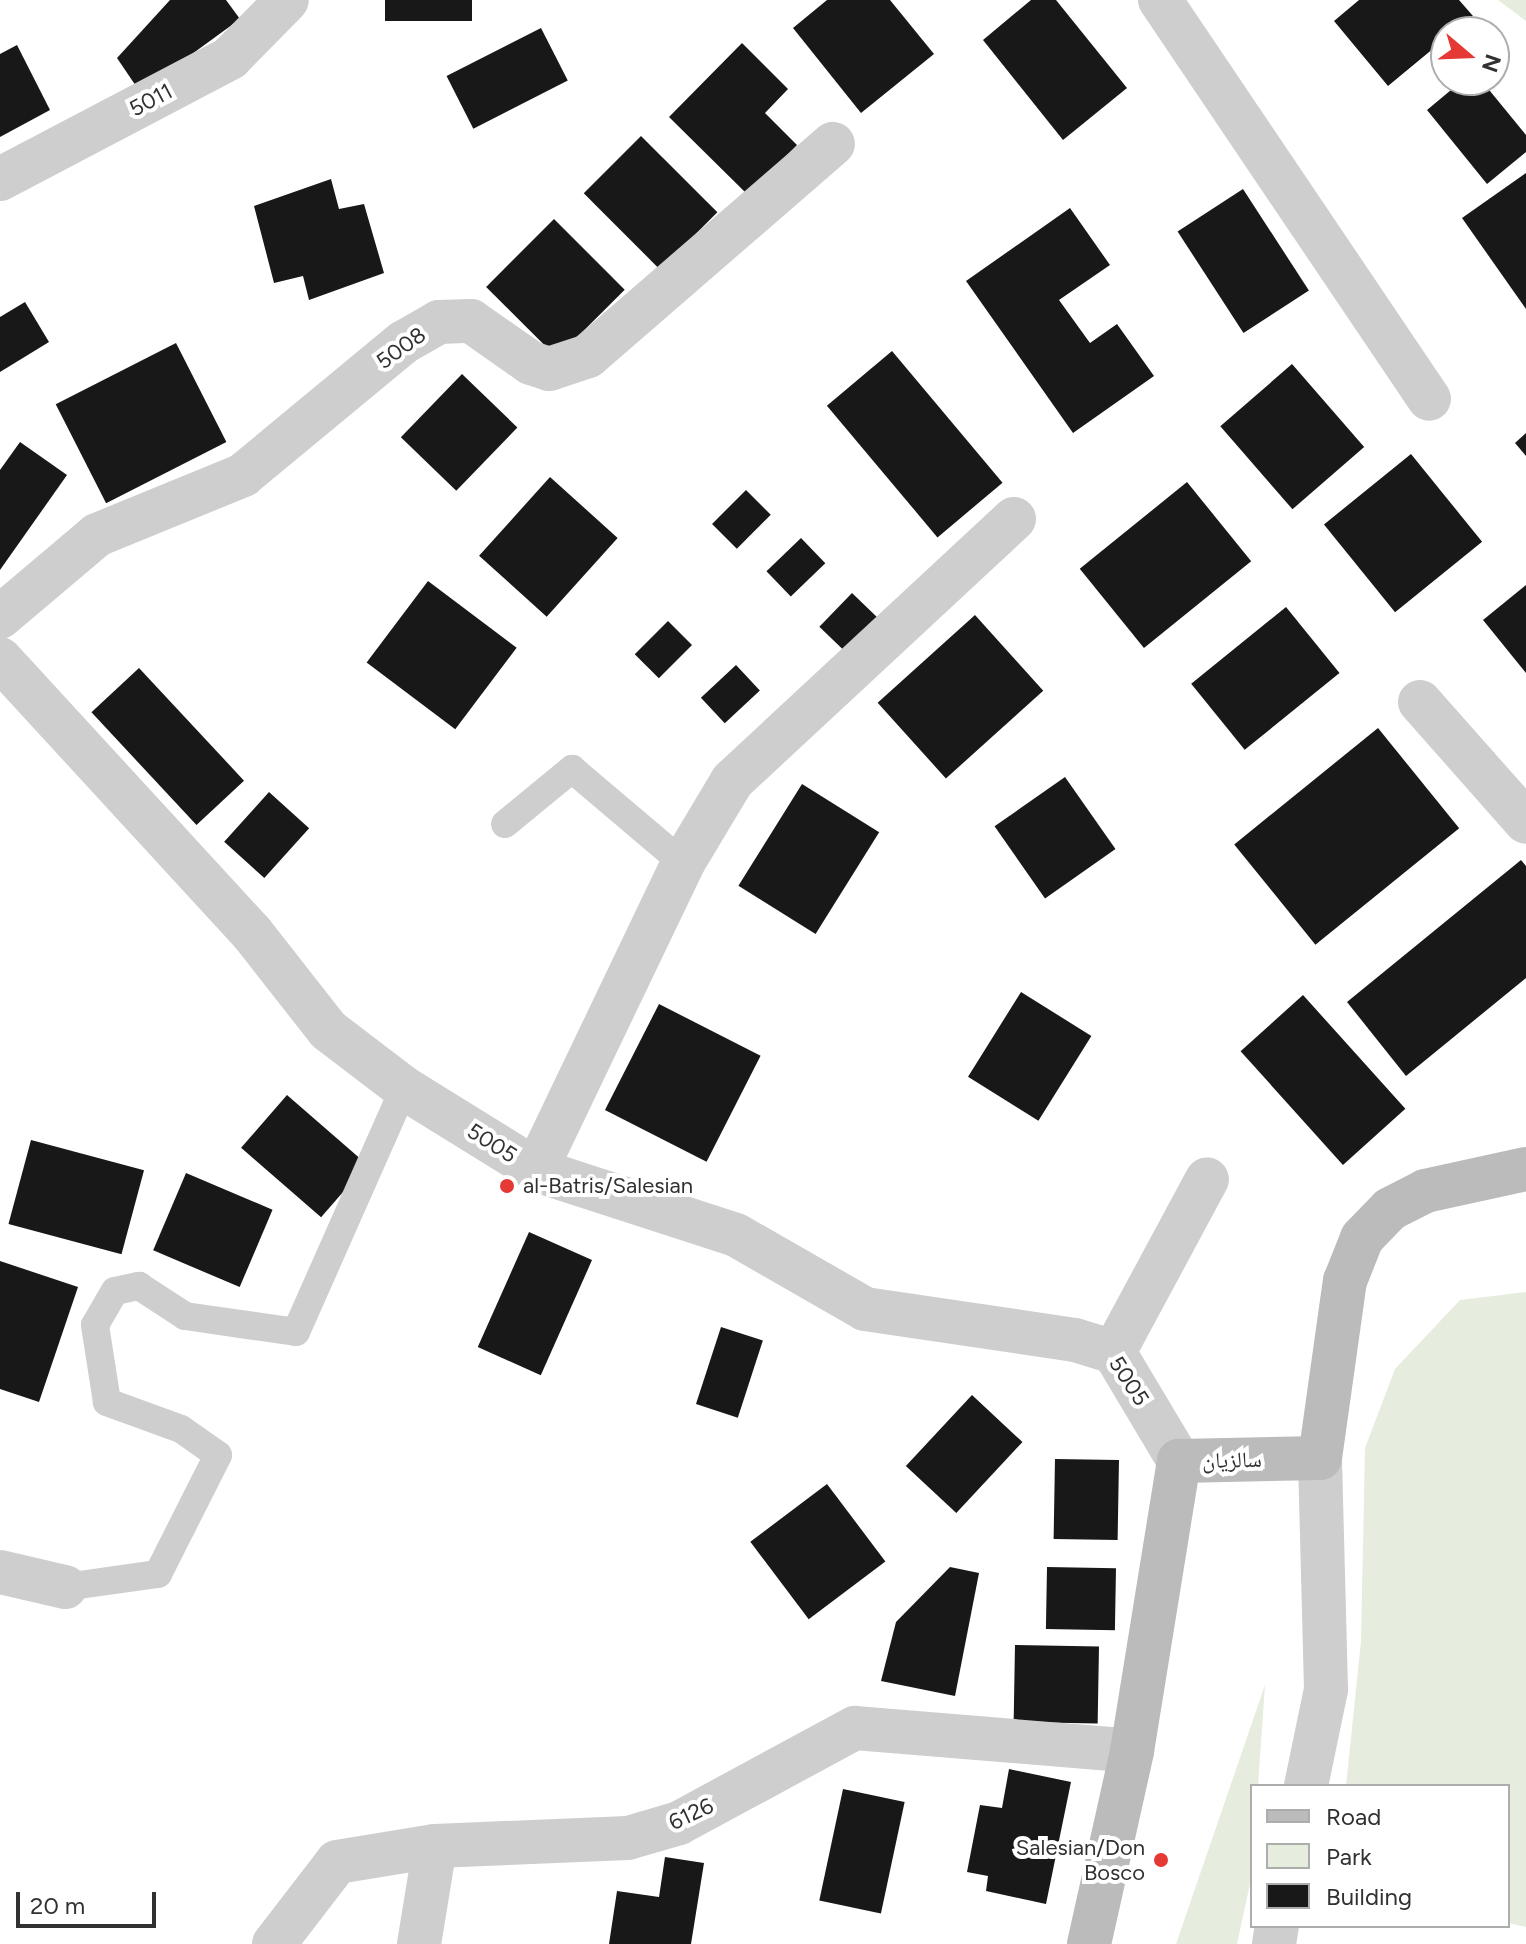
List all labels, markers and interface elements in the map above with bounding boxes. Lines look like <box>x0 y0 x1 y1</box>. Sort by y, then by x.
north arrow <box>1430 16 1510 96</box>
text: N <box>1476 51 1507 76</box>
street label: 5011 <box>125 78 177 122</box>
street label: 5008 <box>371 321 431 375</box>
street label: 5005 <box>462 1118 522 1168</box>
place label: al-Batris/Salesian <box>523 1173 693 1199</box>
marker: al-Batris/Salesian <box>498 1177 516 1195</box>
street label: 5005 <box>1103 1351 1155 1411</box>
street label: سالزيان <box>1202 1446 1262 1474</box>
legend <box>1250 1784 1510 1928</box>
street label: 6126 <box>664 1792 718 1836</box>
text: Road <box>1326 1802 1381 1831</box>
place label: Salesian/Don Bosco <box>1016 1834 1145 1886</box>
text: Park <box>1326 1842 1372 1871</box>
marker: Salesian/Don Bosco <box>1152 1851 1170 1869</box>
scale bar <box>20 1876 160 1926</box>
text: Building <box>1326 1882 1412 1911</box>
text: 20 m <box>30 1891 85 1920</box>

